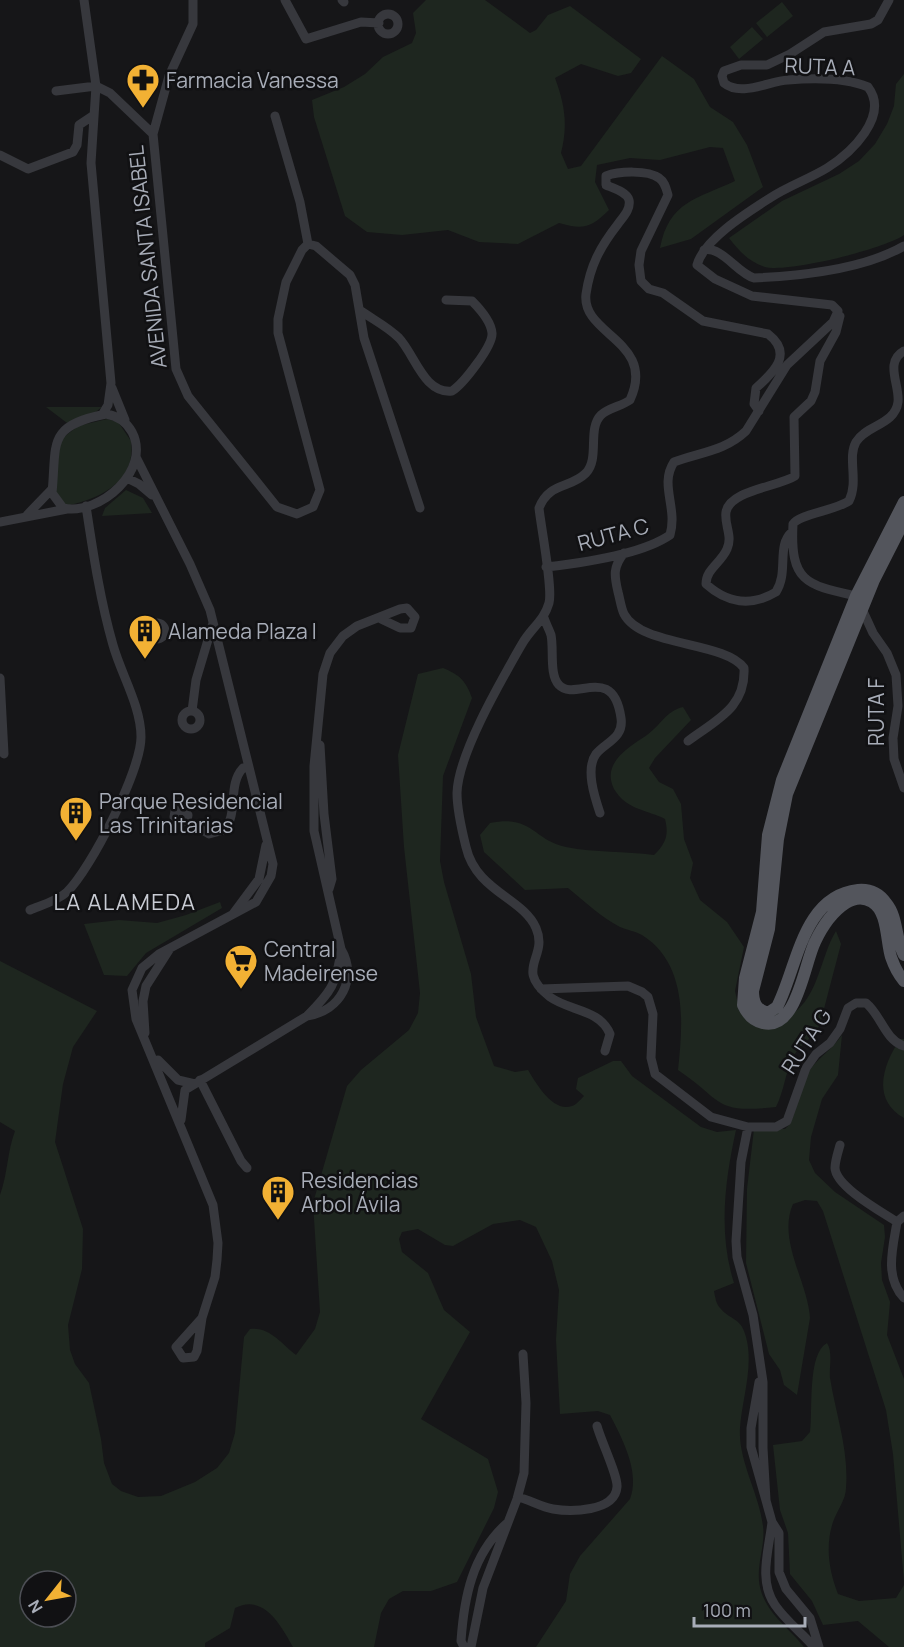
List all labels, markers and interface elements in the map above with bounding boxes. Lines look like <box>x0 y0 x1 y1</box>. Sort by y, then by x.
street label: RUTA A <box>784 51 856 81</box>
pharmacy icon: Farmacia Vanessa <box>125 62 161 109</box>
place label: Farmacia Vanessa <box>166 66 339 94</box>
street label: AVENIDA SANTA ISABEL <box>121 144 173 370</box>
street label: RUTA C <box>574 511 652 557</box>
building icon: Alameda Plaza I <box>127 613 163 660</box>
place label: Alameda Plaza I <box>168 617 317 645</box>
street label: RUTA F <box>862 677 890 746</box>
place label: Parque Residencial Las Trinitarias <box>99 787 283 839</box>
building icon: Parque Residencial Las Trinitarias <box>58 795 94 842</box>
district label: LA ALAMEDA <box>54 887 196 917</box>
place label: Central Madeirense <box>264 935 378 987</box>
supermarket icon: Central Madeirense <box>223 943 259 990</box>
street label: RUTA G <box>775 1003 838 1079</box>
place label: Residencias Arbol Ávila <box>301 1166 418 1218</box>
building icon: Residencias Arbol Ávila <box>260 1174 296 1221</box>
north arrow <box>18 1569 78 1629</box>
scale bar <box>694 1590 805 1628</box>
text: N <box>23 1596 48 1617</box>
text: 100 m <box>703 1598 751 1622</box>

